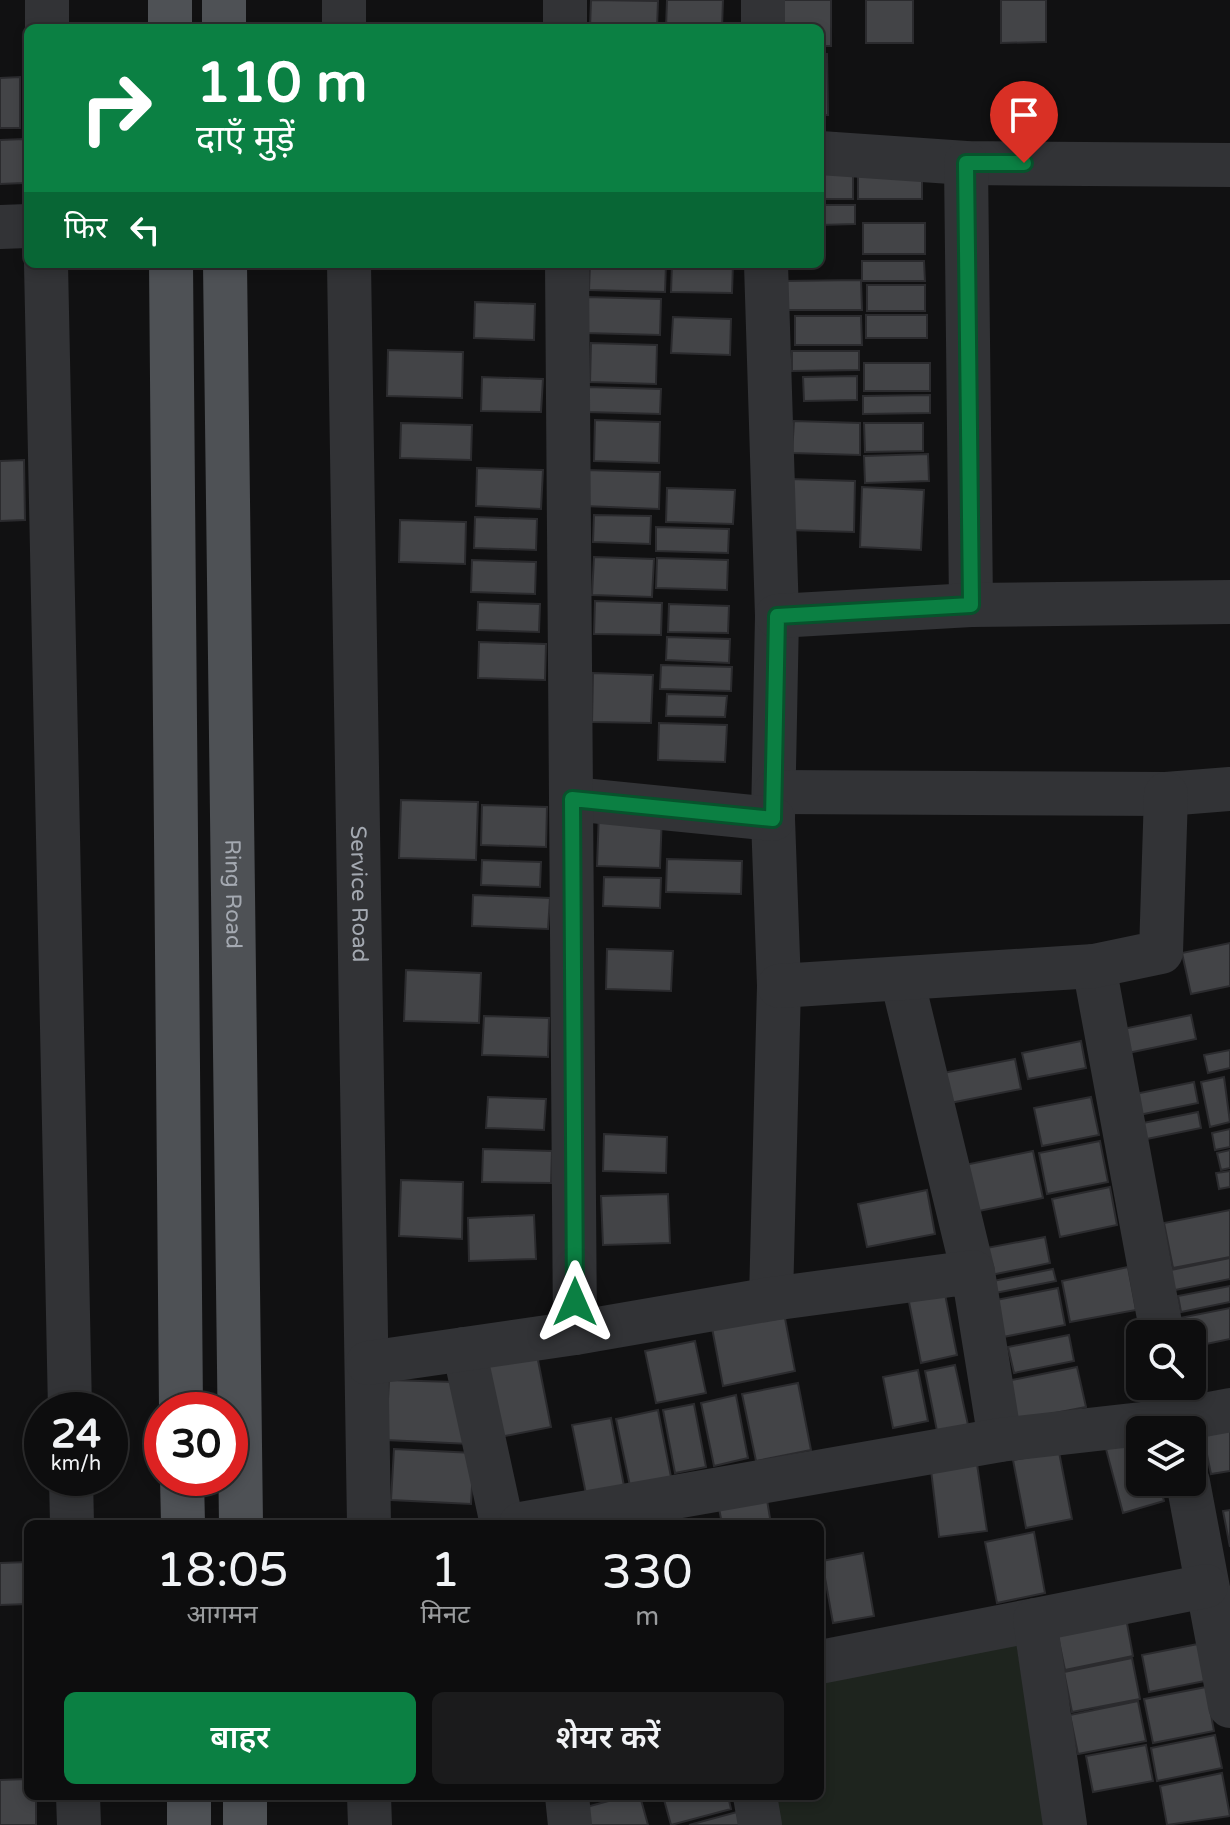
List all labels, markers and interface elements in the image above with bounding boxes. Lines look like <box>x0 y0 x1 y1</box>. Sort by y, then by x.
text: 110 m <box>196 50 367 117</box>
icon: right <box>64 56 168 160</box>
pin <box>990 81 1058 163</box>
icon: arrive <box>1002 93 1046 137</box>
text: दाएँ मुड़ें <box>196 118 295 161</box>
icon: left <box>123 208 167 252</box>
text: फिर <box>64 210 107 247</box>
street label: Service Road <box>345 825 373 963</box>
street label: Ring Road <box>219 839 247 949</box>
position arrow <box>533 1260 617 1344</box>
map controls <box>1126 1320 1206 1496</box>
button: search <box>1126 1320 1206 1400</box>
speed limit sign: 30 <box>144 1392 248 1496</box>
text: 24 <box>51 1410 101 1458</box>
button: layers <box>1126 1416 1206 1496</box>
text: km/h <box>51 1452 101 1476</box>
text: 18:05 <box>156 1542 289 1600</box>
text: 1 <box>430 1542 460 1600</box>
text: 330 <box>602 1544 692 1602</box>
text: आगमन <box>187 1599 258 1630</box>
text: मिनट <box>420 1599 470 1630</box>
text: m <box>635 1601 659 1632</box>
button: बाहर <box>64 1692 416 1784</box>
button: शेयर करें <box>432 1692 784 1784</box>

